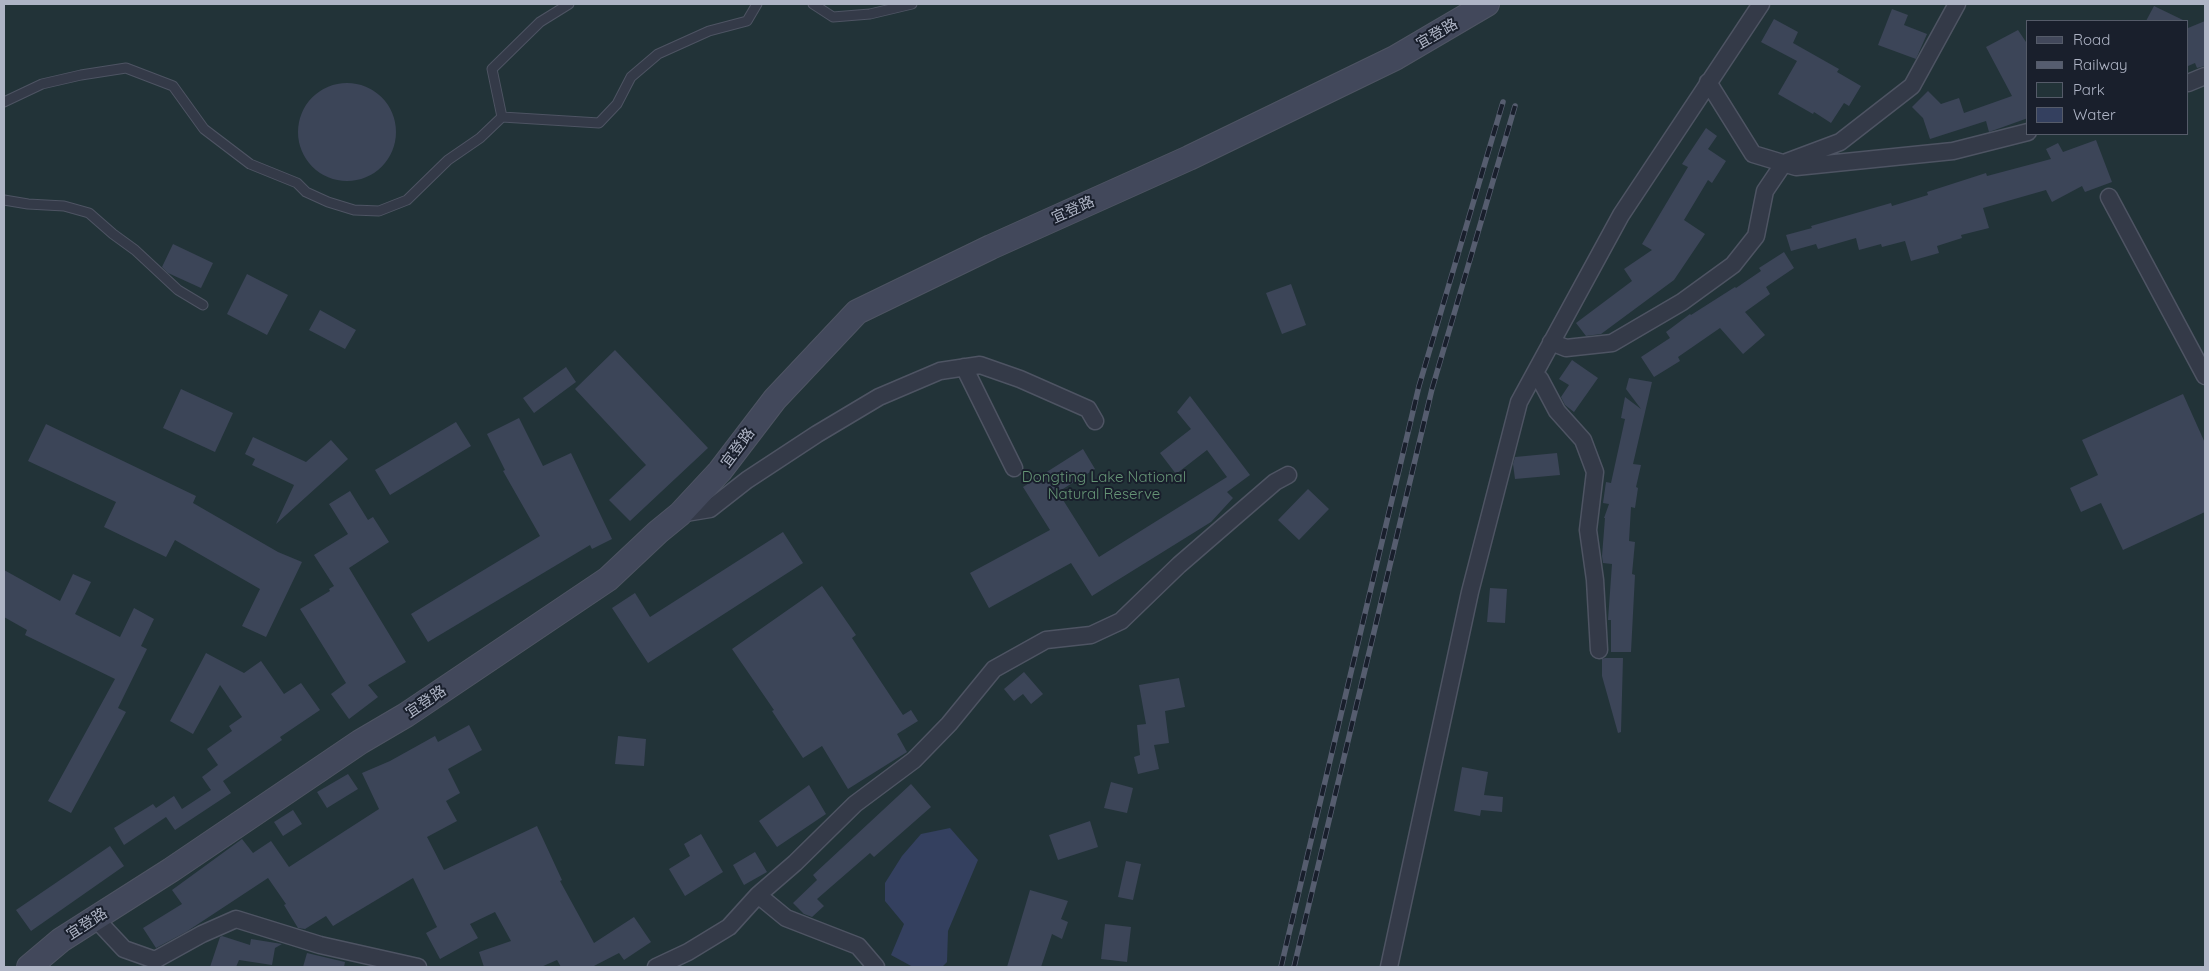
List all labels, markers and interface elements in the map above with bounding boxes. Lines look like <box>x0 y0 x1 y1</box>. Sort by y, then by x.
street label: 宜登路 <box>1413 15 1461 53</box>
legend <box>2026 20 2189 135</box>
text: Road <box>2073 30 2110 49</box>
text: Railway <box>2073 55 2128 74</box>
text: Park <box>2073 80 2105 99</box>
text: Water <box>2073 105 2116 124</box>
street label: 宜登路 <box>1049 193 1097 227</box>
street label: 宜登路 <box>717 425 759 471</box>
park label: Dongting Lake National Natural Reserve <box>1022 468 1186 503</box>
street label: 宜登路 <box>402 682 450 722</box>
street label: 宜登路 <box>63 904 111 944</box>

